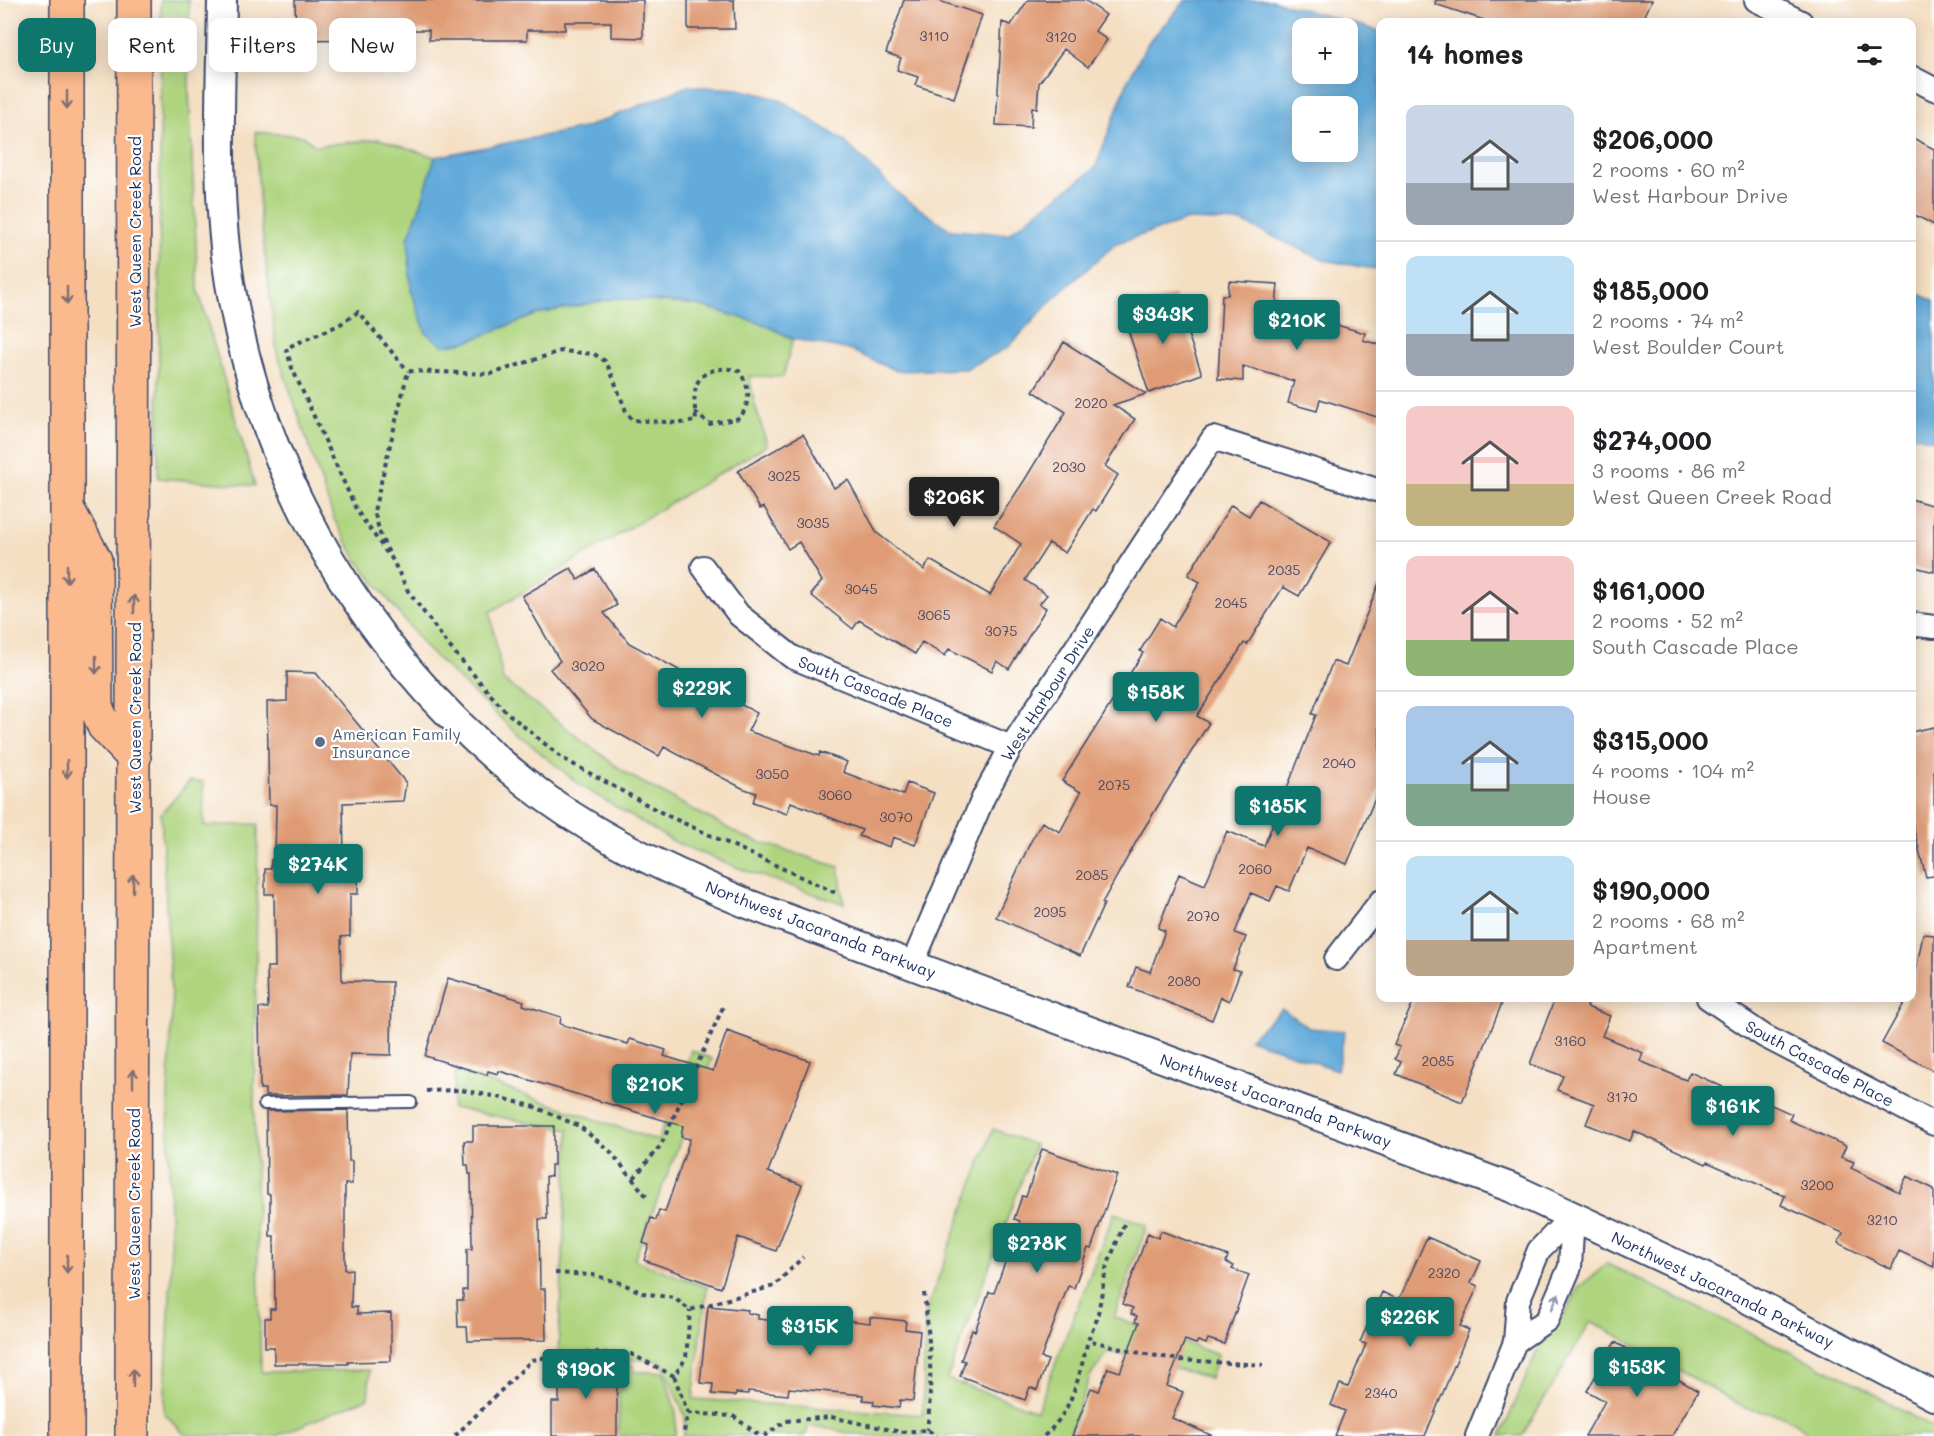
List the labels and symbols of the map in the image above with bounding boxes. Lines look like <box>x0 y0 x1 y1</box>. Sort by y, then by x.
house number: 3110 <box>919 26 949 45</box>
house number: 3120 <box>1046 27 1077 46</box>
one-way arrow <box>61 90 73 110</box>
street label: West Queen Creek Road <box>124 136 145 328</box>
one-way arrow <box>61 285 73 305</box>
pin: $343K <box>1121 294 1205 345</box>
pin: $210K <box>1255 300 1339 351</box>
house number: 2020 <box>1075 393 1108 412</box>
house number: 2030 <box>1052 457 1086 476</box>
house number: 3025 <box>768 466 800 485</box>
pin: $206K <box>912 477 996 528</box>
house number: 3035 <box>796 513 830 532</box>
house number: 2035 <box>1268 560 1300 579</box>
one-way arrow <box>61 564 73 584</box>
house number: 3045 <box>844 579 878 598</box>
house number: 2045 <box>1215 593 1247 612</box>
one-way arrow <box>128 594 140 614</box>
house number: 3065 <box>917 605 951 624</box>
house number: 3075 <box>985 621 1017 640</box>
street label: West Harbour Drive <box>995 621 1099 765</box>
street label: West Queen Creek Road <box>124 622 145 814</box>
street label: South Cascade Place <box>795 650 957 732</box>
one-way arrow <box>90 655 102 675</box>
house number: 3020 <box>571 656 605 675</box>
pin: $229K <box>660 668 744 719</box>
pin: $158K <box>1114 672 1198 723</box>
place label: American Family Insurance <box>332 723 461 762</box>
marker: American Family Insurance <box>313 735 327 749</box>
house number: 2040 <box>1322 753 1356 772</box>
one-way arrow <box>61 759 73 779</box>
house number: 3050 <box>755 764 789 783</box>
house number: 2075 <box>1098 775 1130 794</box>
house number: 3060 <box>818 785 852 804</box>
pin: $185K <box>1236 786 1320 837</box>
house number: 3070 <box>879 807 913 826</box>
pin: $274K <box>276 844 360 895</box>
house number: 2060 <box>1238 859 1272 878</box>
house number: 2085 <box>1075 865 1109 884</box>
one-way arrow <box>127 873 139 893</box>
street label: Northwest Jacaranda Parkway <box>703 875 939 983</box>
house number: 2095 <box>1034 902 1066 921</box>
house number: 2070 <box>1187 906 1220 925</box>
house number: 2080 <box>1167 971 1201 990</box>
street label: South Cascade Place <box>1742 1015 1898 1111</box>
house number: 3160 <box>1554 1031 1586 1050</box>
street label: Northwest Jacaranda Parkway <box>1157 1048 1395 1152</box>
house number: 2085 <box>1421 1051 1455 1070</box>
pin: $210K <box>613 1064 697 1115</box>
one-way arrow <box>127 1068 139 1088</box>
pin: $161K <box>1691 1086 1775 1137</box>
house number: 3170 <box>1607 1087 1638 1106</box>
street label: West Queen Creek Road <box>123 1108 144 1300</box>
house number: 3200 <box>1800 1175 1834 1194</box>
house number: 3210 <box>1867 1210 1898 1229</box>
pin: $278K <box>995 1223 1079 1274</box>
street label: Northwest Jacaranda Parkway <box>1608 1226 1838 1352</box>
one-way arrow <box>61 1253 73 1273</box>
house number: 2320 <box>1428 1263 1461 1282</box>
one-way arrow <box>1550 1293 1561 1312</box>
pin: $226K <box>1368 1297 1452 1348</box>
pin: $315K <box>768 1306 852 1357</box>
pin: $153K <box>1595 1347 1679 1398</box>
pin: $190K <box>544 1349 628 1400</box>
one-way arrow <box>127 1368 139 1388</box>
house number: 2340 <box>1365 1383 1398 1402</box>

